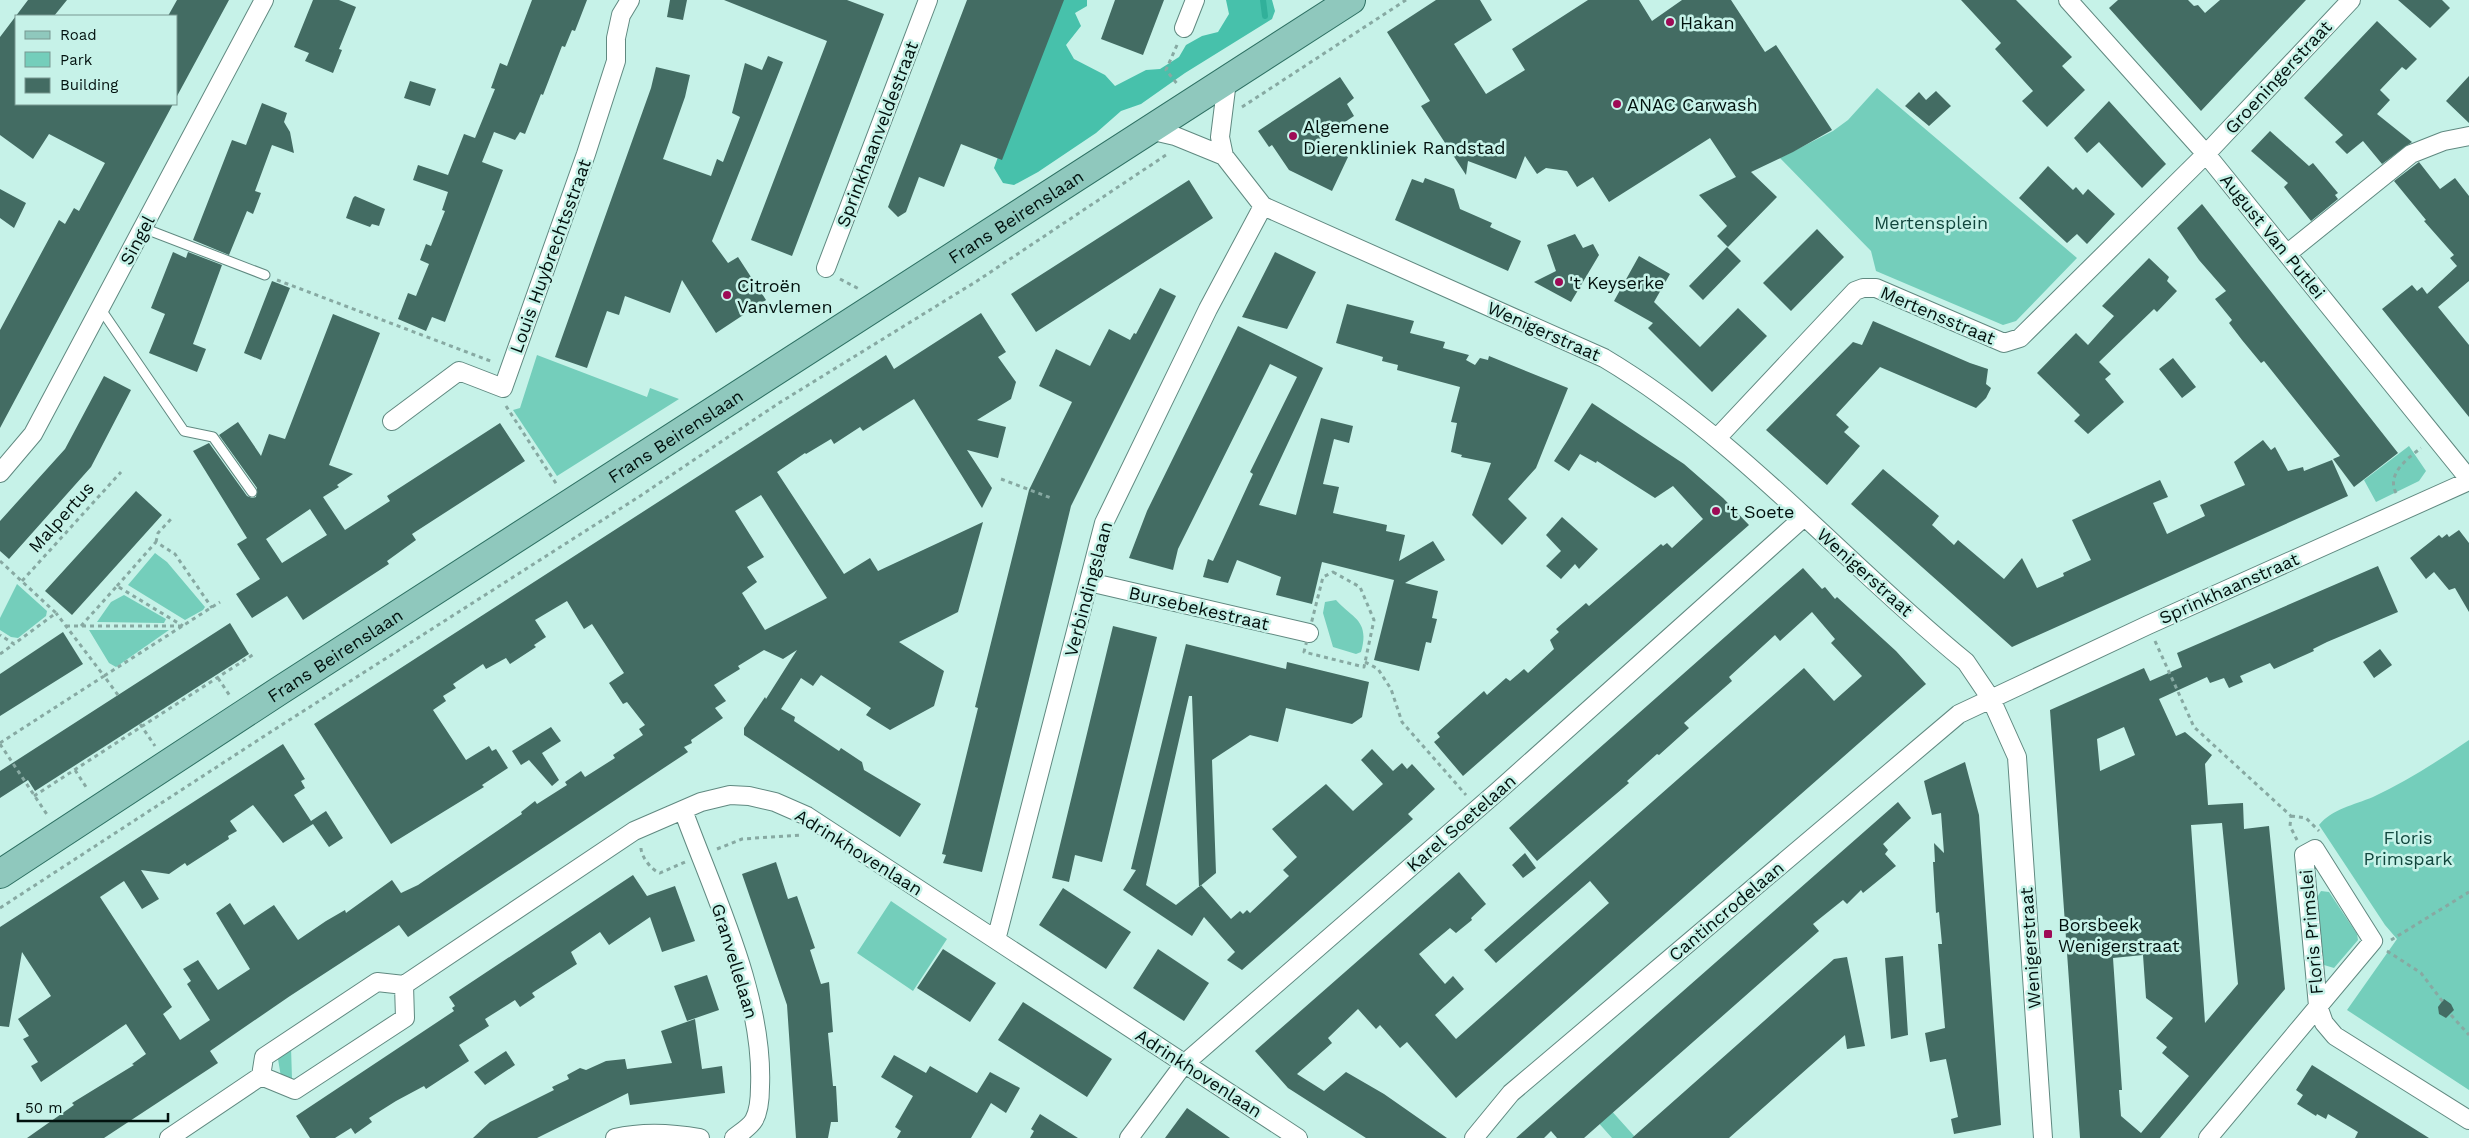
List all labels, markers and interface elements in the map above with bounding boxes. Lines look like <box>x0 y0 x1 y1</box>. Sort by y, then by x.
place label: Hakan <box>1680 12 1735 33</box>
legend <box>15 15 178 105</box>
marker: Hakan <box>1664 16 1676 28</box>
street label: Groeningerstraat <box>2220 16 2336 138</box>
text: Road <box>60 26 97 44</box>
street label: Sprinkhaanveldestraat <box>832 38 922 230</box>
text: Park <box>60 51 93 69</box>
text: Building <box>60 76 118 94</box>
place label: ANAC Carwash <box>1627 94 1758 115</box>
marker: ANAC Carwash <box>1611 98 1623 110</box>
place label: Algemene Dierenkliniek Randstad <box>1303 116 1506 158</box>
marker: Algemene Dierenkliniek Randstad <box>1287 130 1299 142</box>
street label: Louis Huybrechtsstraat <box>505 156 595 356</box>
street label: Frans Beirenslaan <box>944 165 1087 267</box>
street label: August Van Putlei <box>2216 169 2330 303</box>
street label: Singel <box>115 211 159 268</box>
park label: Mertensplein <box>1874 212 1988 233</box>
place label: 't Keyserke <box>1569 272 1664 293</box>
place label: Citroën Vanvlemen <box>737 275 833 317</box>
marker: 't Keyserke <box>1553 276 1565 288</box>
street label: Mertensstraat <box>1877 281 1999 349</box>
marker: Citroën Vanvlemen <box>721 289 733 301</box>
street label: Wenigerstraat <box>1484 297 1604 366</box>
street label: Frans Beirenslaan <box>604 384 747 487</box>
street label: Malpertus <box>24 477 98 557</box>
place label: 't Soete <box>1726 501 1794 522</box>
marker: 't Soete <box>1710 505 1722 517</box>
street label: Verbindingslaan <box>1060 519 1116 659</box>
street label: Wenigerstraat <box>1813 524 1918 621</box>
street label: Sprinkhaanstraat <box>2156 548 2302 628</box>
street label: Bursebekestraat <box>1127 582 1272 634</box>
street label: Frans Beirenslaan <box>263 604 406 706</box>
street label: Karel Soetelaan <box>1402 770 1520 876</box>
street label: Adrinkhovenlaan <box>791 804 927 900</box>
park label: Floris Primspark <box>2364 827 2452 869</box>
street label: Cantincrodelaan <box>1664 857 1788 965</box>
street label: Floris Primslei <box>2295 869 2327 995</box>
street label: Wenigerstraat <box>2015 886 2045 1009</box>
street label: Granvellelaan <box>708 901 762 1021</box>
place label: Borsbeek Wenigerstraat <box>2058 914 2180 956</box>
marker: Borsbeek Wenigerstraat <box>2042 928 2054 940</box>
street label: Adrinkhovenlaan <box>1132 1024 1266 1122</box>
scale bar <box>18 1090 168 1122</box>
text: 50 m <box>25 1099 62 1117</box>

